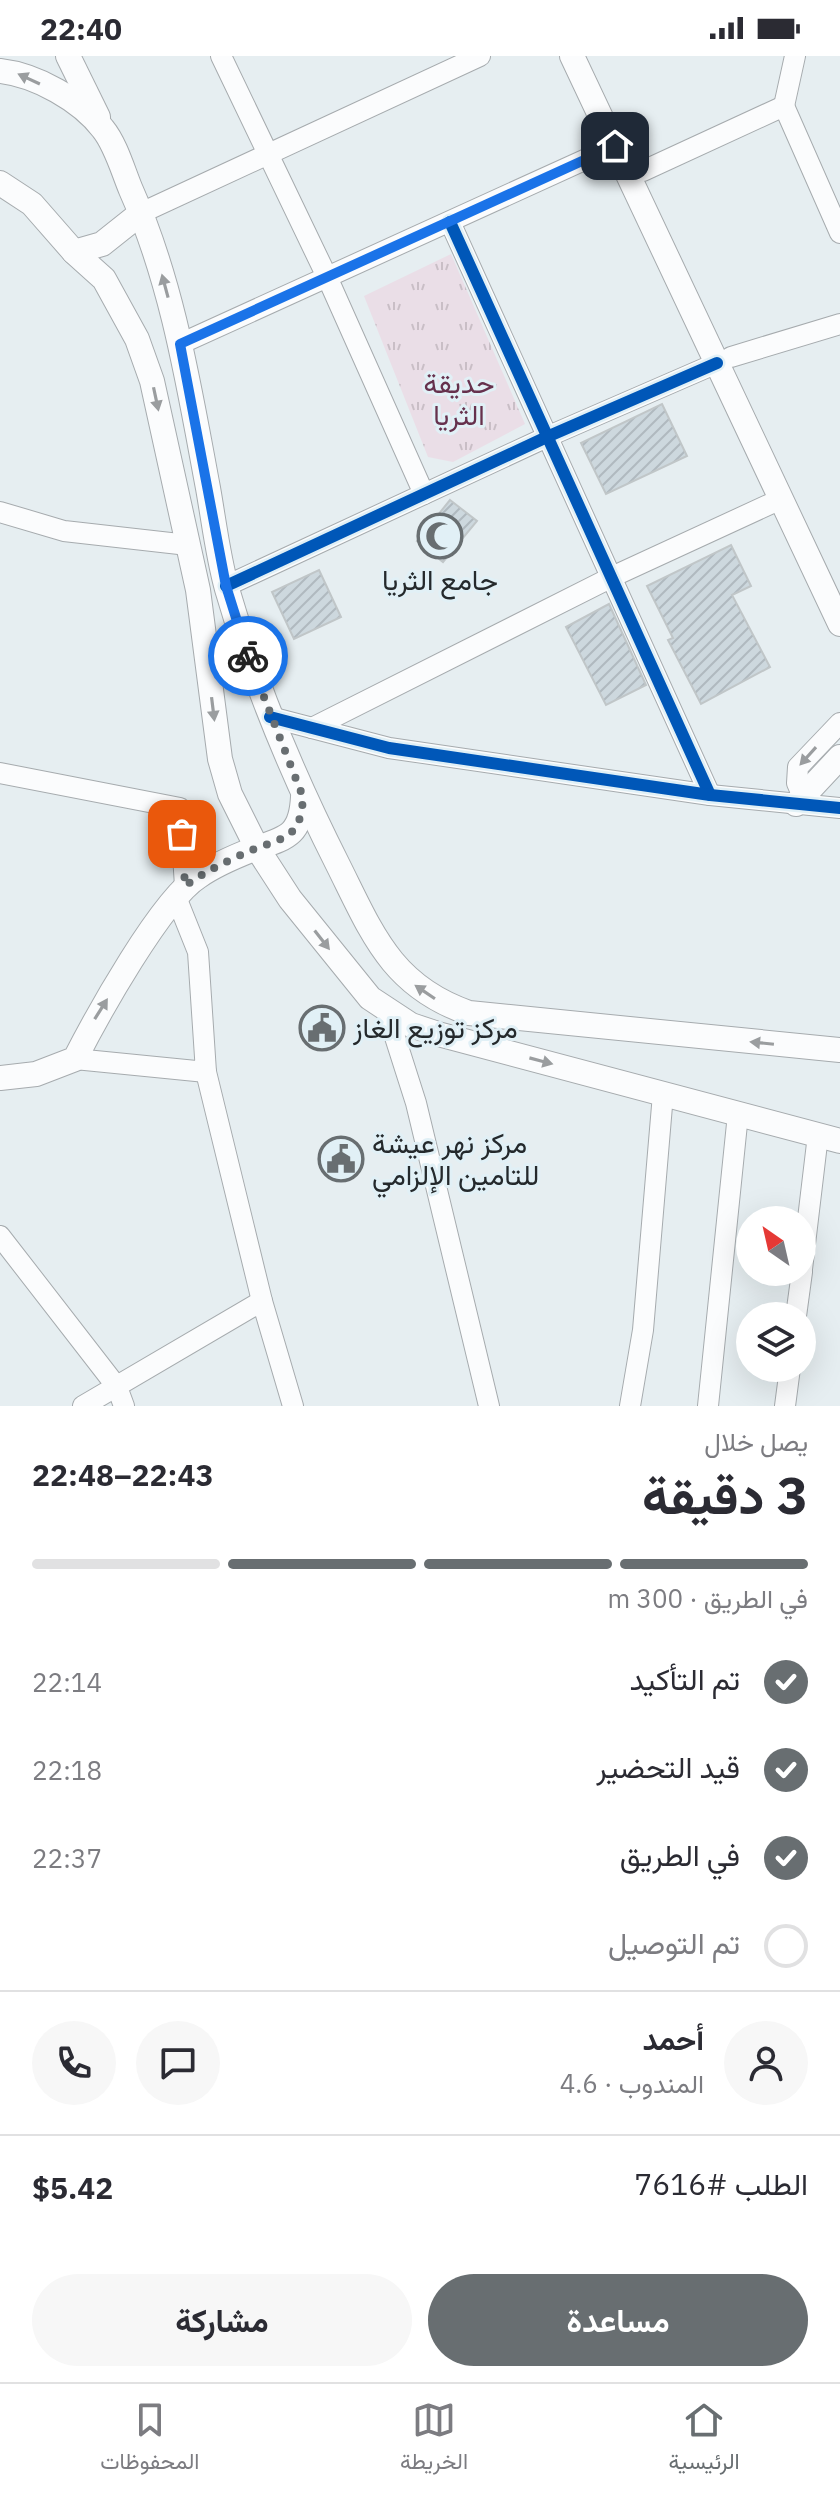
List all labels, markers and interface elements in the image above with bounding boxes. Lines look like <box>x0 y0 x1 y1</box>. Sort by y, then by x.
text: 22:40 <box>40 9 122 48</box>
one-way arrow <box>17 72 40 85</box>
pin <box>581 112 649 180</box>
icon: home <box>593 124 637 168</box>
one-way arrow <box>158 273 171 297</box>
park label: حديقة الثريا <box>424 364 494 433</box>
one-way arrow <box>150 386 163 411</box>
mosque icon: جامع الثريا <box>416 512 464 560</box>
place label: جامع الثريا <box>382 561 498 600</box>
courier <box>208 616 288 696</box>
icon: bike <box>226 634 270 678</box>
one-way arrow <box>207 697 220 722</box>
one-way arrow <box>799 746 817 765</box>
pin <box>148 800 216 868</box>
icon: bag <box>160 812 204 856</box>
one-way arrow <box>313 930 330 950</box>
one-way arrow <box>414 985 435 1000</box>
one-way arrow <box>94 998 108 1020</box>
public building icon: مركز توزيع الغاز <box>298 1004 346 1052</box>
place label: مركز توزيع الغاز <box>352 1009 518 1048</box>
one-way arrow <box>749 1037 774 1050</box>
one-way arrow <box>529 1056 554 1068</box>
place label: مركز نهر عيشة للتامين الإلزامي <box>372 1124 539 1198</box>
public building icon: مركز نهر عيشة للتامين الإلزامي <box>317 1135 365 1183</box>
north arrow <box>736 1206 816 1286</box>
map controls <box>736 1206 816 1382</box>
button: layers <box>736 1302 816 1382</box>
text: يصل خلال <box>704 1424 808 1458</box>
text: 22:43–22:48 <box>32 1455 213 1494</box>
text: 3 دقيقة <box>642 1461 808 1528</box>
text: في الطريق · 300 m <box>607 1581 808 1615</box>
text: تم التأكيد <box>630 1659 740 1698</box>
icon: check <box>764 1660 808 1704</box>
text: 22:14 <box>32 1665 102 1699</box>
text: قيد التحضير <box>596 1747 740 1786</box>
icon: check <box>764 1748 808 1792</box>
text: 22:18 <box>32 1753 102 1787</box>
text: في الطريق <box>620 1835 740 1874</box>
icon: check <box>764 1836 808 1880</box>
text: 22:37 <box>32 1841 102 1875</box>
text: تم التوصيل <box>608 1923 740 1962</box>
text: أحمد <box>642 2019 704 2058</box>
button: phone <box>32 2021 116 2105</box>
button: chat <box>136 2021 220 2105</box>
button: person <box>724 2021 808 2105</box>
text: المندوب · 4.6 <box>560 2066 704 2100</box>
text: الطلب #7616 <box>634 2164 808 2203</box>
text: $5.42 <box>32 2168 113 2207</box>
button: مشاركة <box>32 2274 412 2366</box>
button: مساعدة <box>428 2274 808 2366</box>
tab: المحفوظات <box>100 2398 199 2481</box>
tab: الخريطة <box>400 2398 468 2481</box>
tab: الرئيسية <box>669 2398 740 2481</box>

